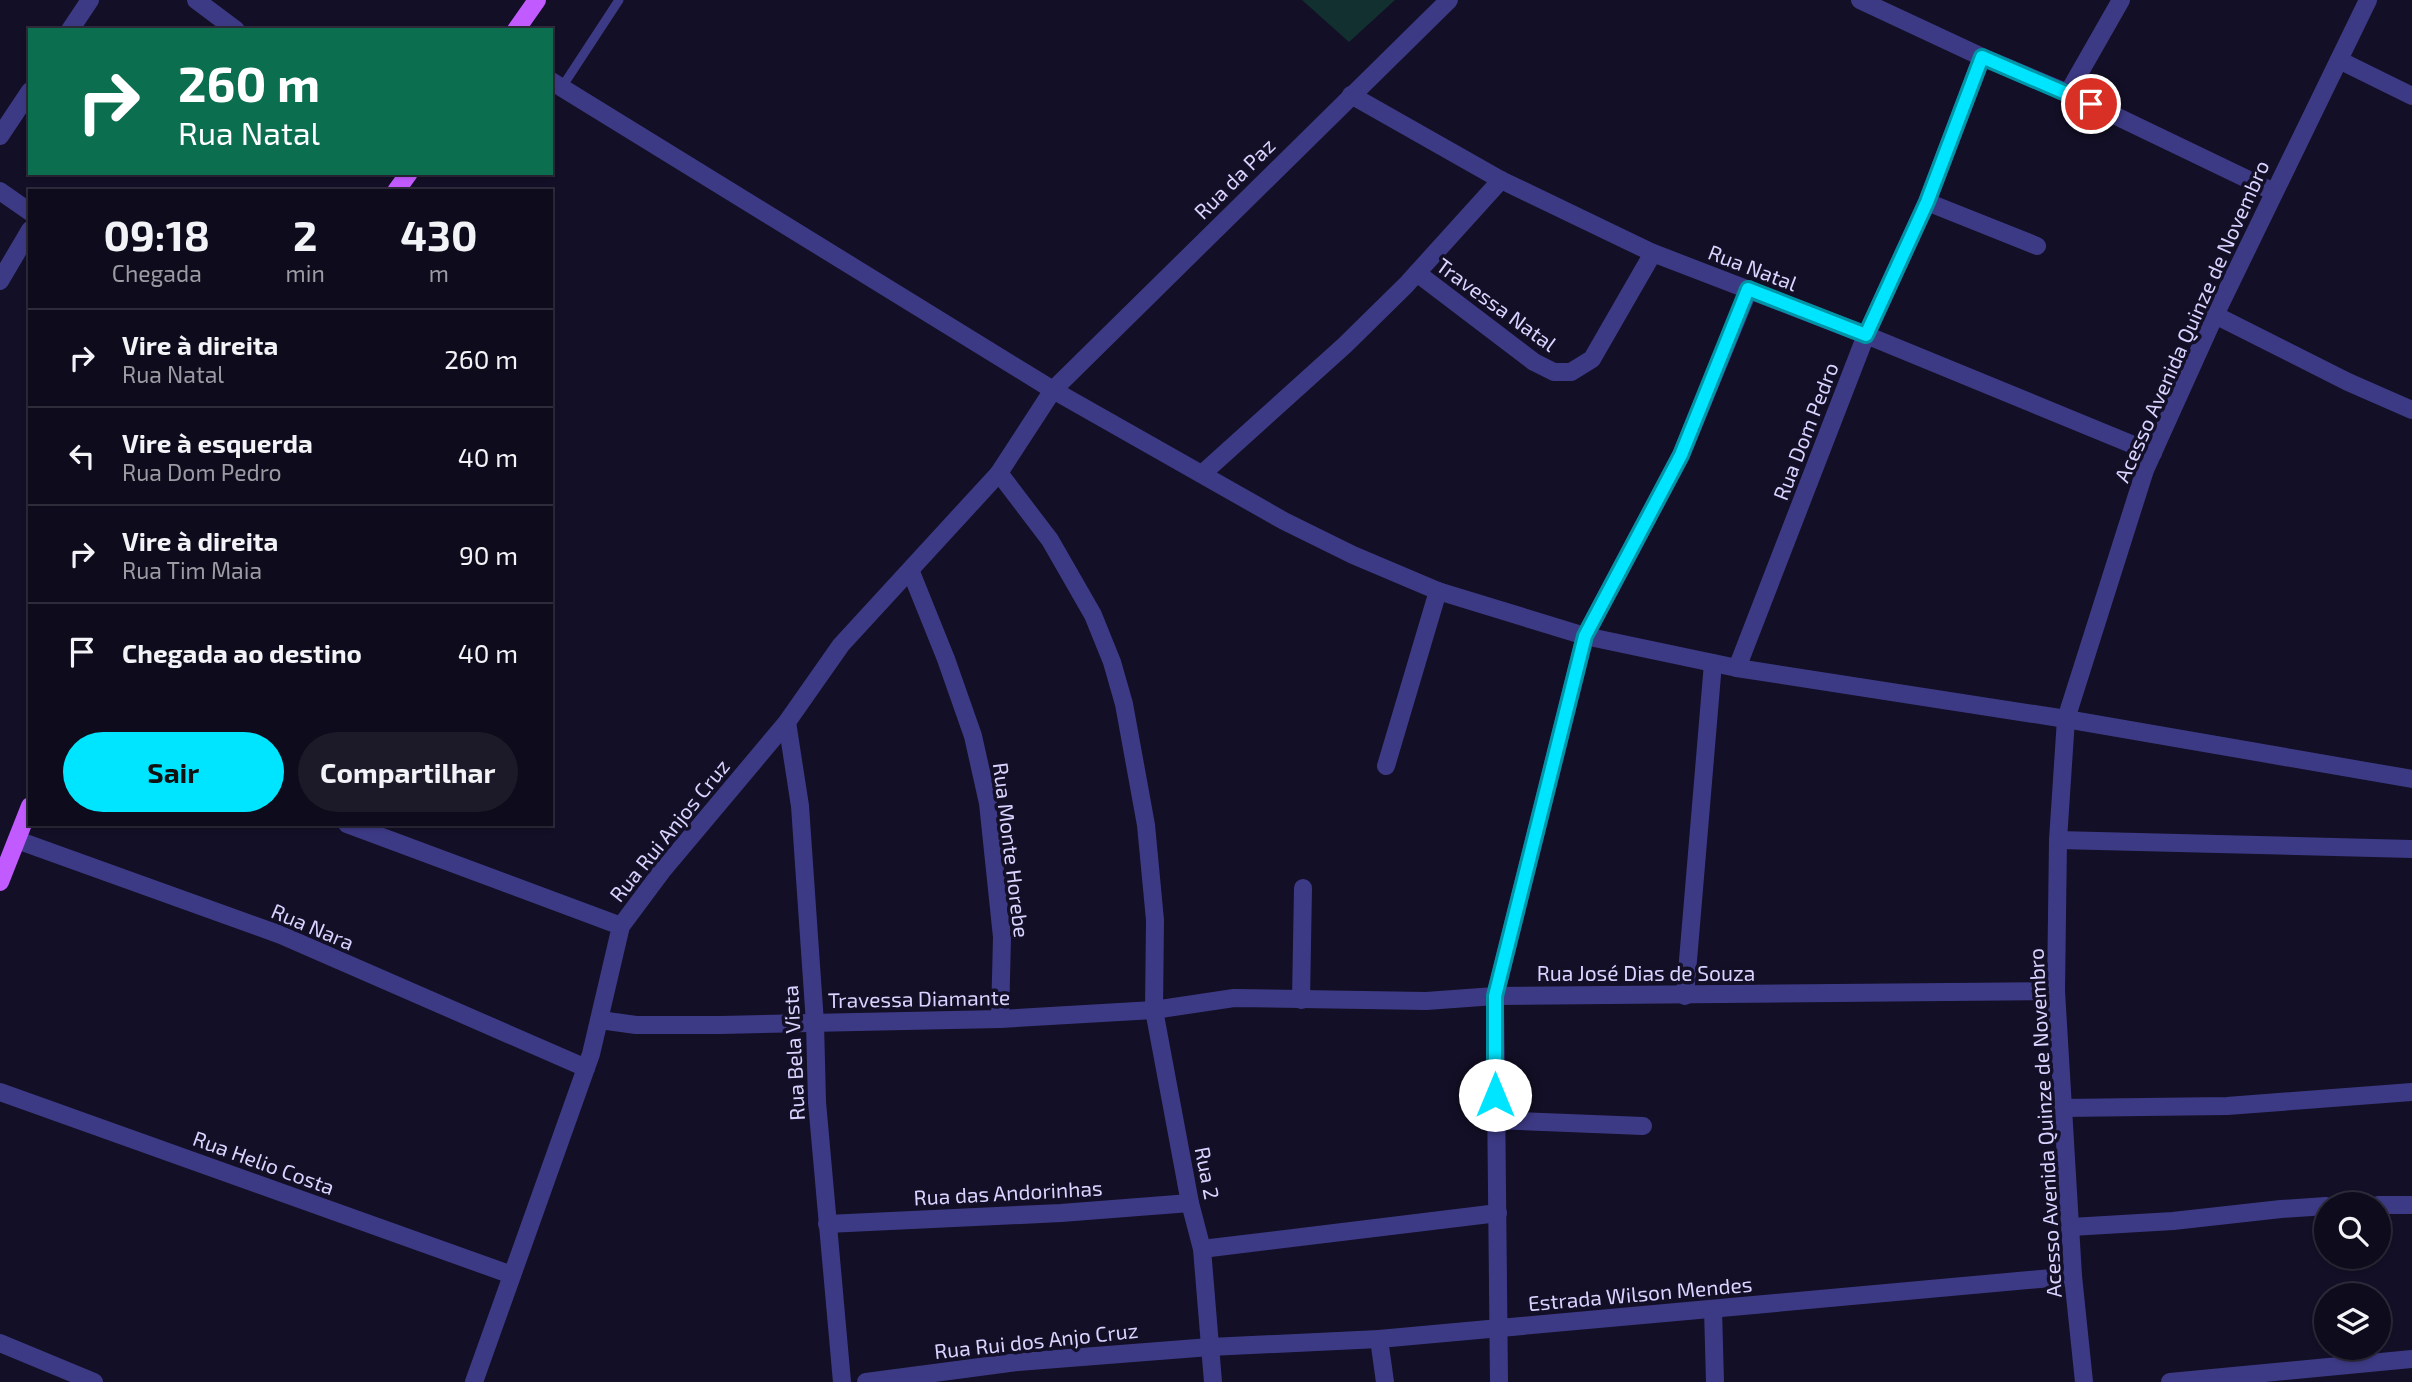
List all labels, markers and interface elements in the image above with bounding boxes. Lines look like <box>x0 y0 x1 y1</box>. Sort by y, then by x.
text: 260 m <box>178 53 320 112</box>
icon: right <box>63 56 154 147</box>
pin <box>2061 74 2121 134</box>
icon: arrive <box>2072 85 2110 123</box>
text: Rua Natal <box>178 113 320 151</box>
street label: Rua da Paz <box>1188 132 1280 224</box>
street label: Acesso Avenida Quinze de Novembro <box>2108 156 2274 486</box>
text: 09:18 <box>104 209 210 259</box>
text: 2 <box>293 209 317 259</box>
text: 430 <box>400 209 477 259</box>
street label: Rua Natal <box>1705 239 1802 296</box>
street label: Travessa Natal <box>1432 252 1562 356</box>
text: Chegada <box>112 259 202 287</box>
text: min <box>286 259 325 287</box>
text: m <box>429 259 449 287</box>
text: Vire à direita <box>122 329 278 360</box>
icon: right <box>63 339 101 377</box>
text: 260 m <box>444 343 518 374</box>
street label: Rua Dom Pedro <box>1767 358 1843 504</box>
text: Rua Natal <box>122 360 224 388</box>
text: Vire à esquerda <box>122 427 313 458</box>
icon: left <box>63 437 101 475</box>
text: 40 m <box>458 441 518 472</box>
text: Rua Dom Pedro <box>122 458 282 486</box>
text: Vire à direita <box>122 525 278 556</box>
icon: right <box>63 535 101 573</box>
text: 90 m <box>459 539 518 570</box>
text: Rua Tim Maia <box>122 556 262 584</box>
icon: arrive <box>63 633 101 671</box>
text: Chegada ao destino <box>122 637 362 668</box>
text: 40 m <box>458 637 518 668</box>
button: Sair <box>63 732 284 812</box>
button: Compartilhar <box>298 732 518 812</box>
street label: Rua Rui Anjos Cruz <box>604 754 735 907</box>
street label: Rua Monte Horebe <box>989 761 1035 939</box>
street label: Rua Nara <box>268 897 358 955</box>
street label: Acesso Avenida Quinze de Novembro <box>2022 948 2067 1298</box>
street label: Rua José Dias de Souza <box>1537 960 1755 985</box>
street label: Travessa Diamante <box>828 984 1010 1012</box>
street label: Rua Bela Vista <box>777 985 809 1121</box>
position arrow <box>1458 1058 1532 1132</box>
street label: Rua Helio Costa <box>190 1125 338 1199</box>
street label: Rua 2 <box>1191 1145 1225 1201</box>
street label: Rua das Andorinhas <box>913 1175 1103 1209</box>
map controls <box>2314 1192 2391 1360</box>
button: search <box>2314 1192 2391 1269</box>
street label: Estrada Wilson Mendes <box>1527 1271 1753 1315</box>
button: layers <box>2314 1283 2391 1360</box>
street label: Rua Rui dos Anjo Cruz <box>933 1317 1139 1364</box>

